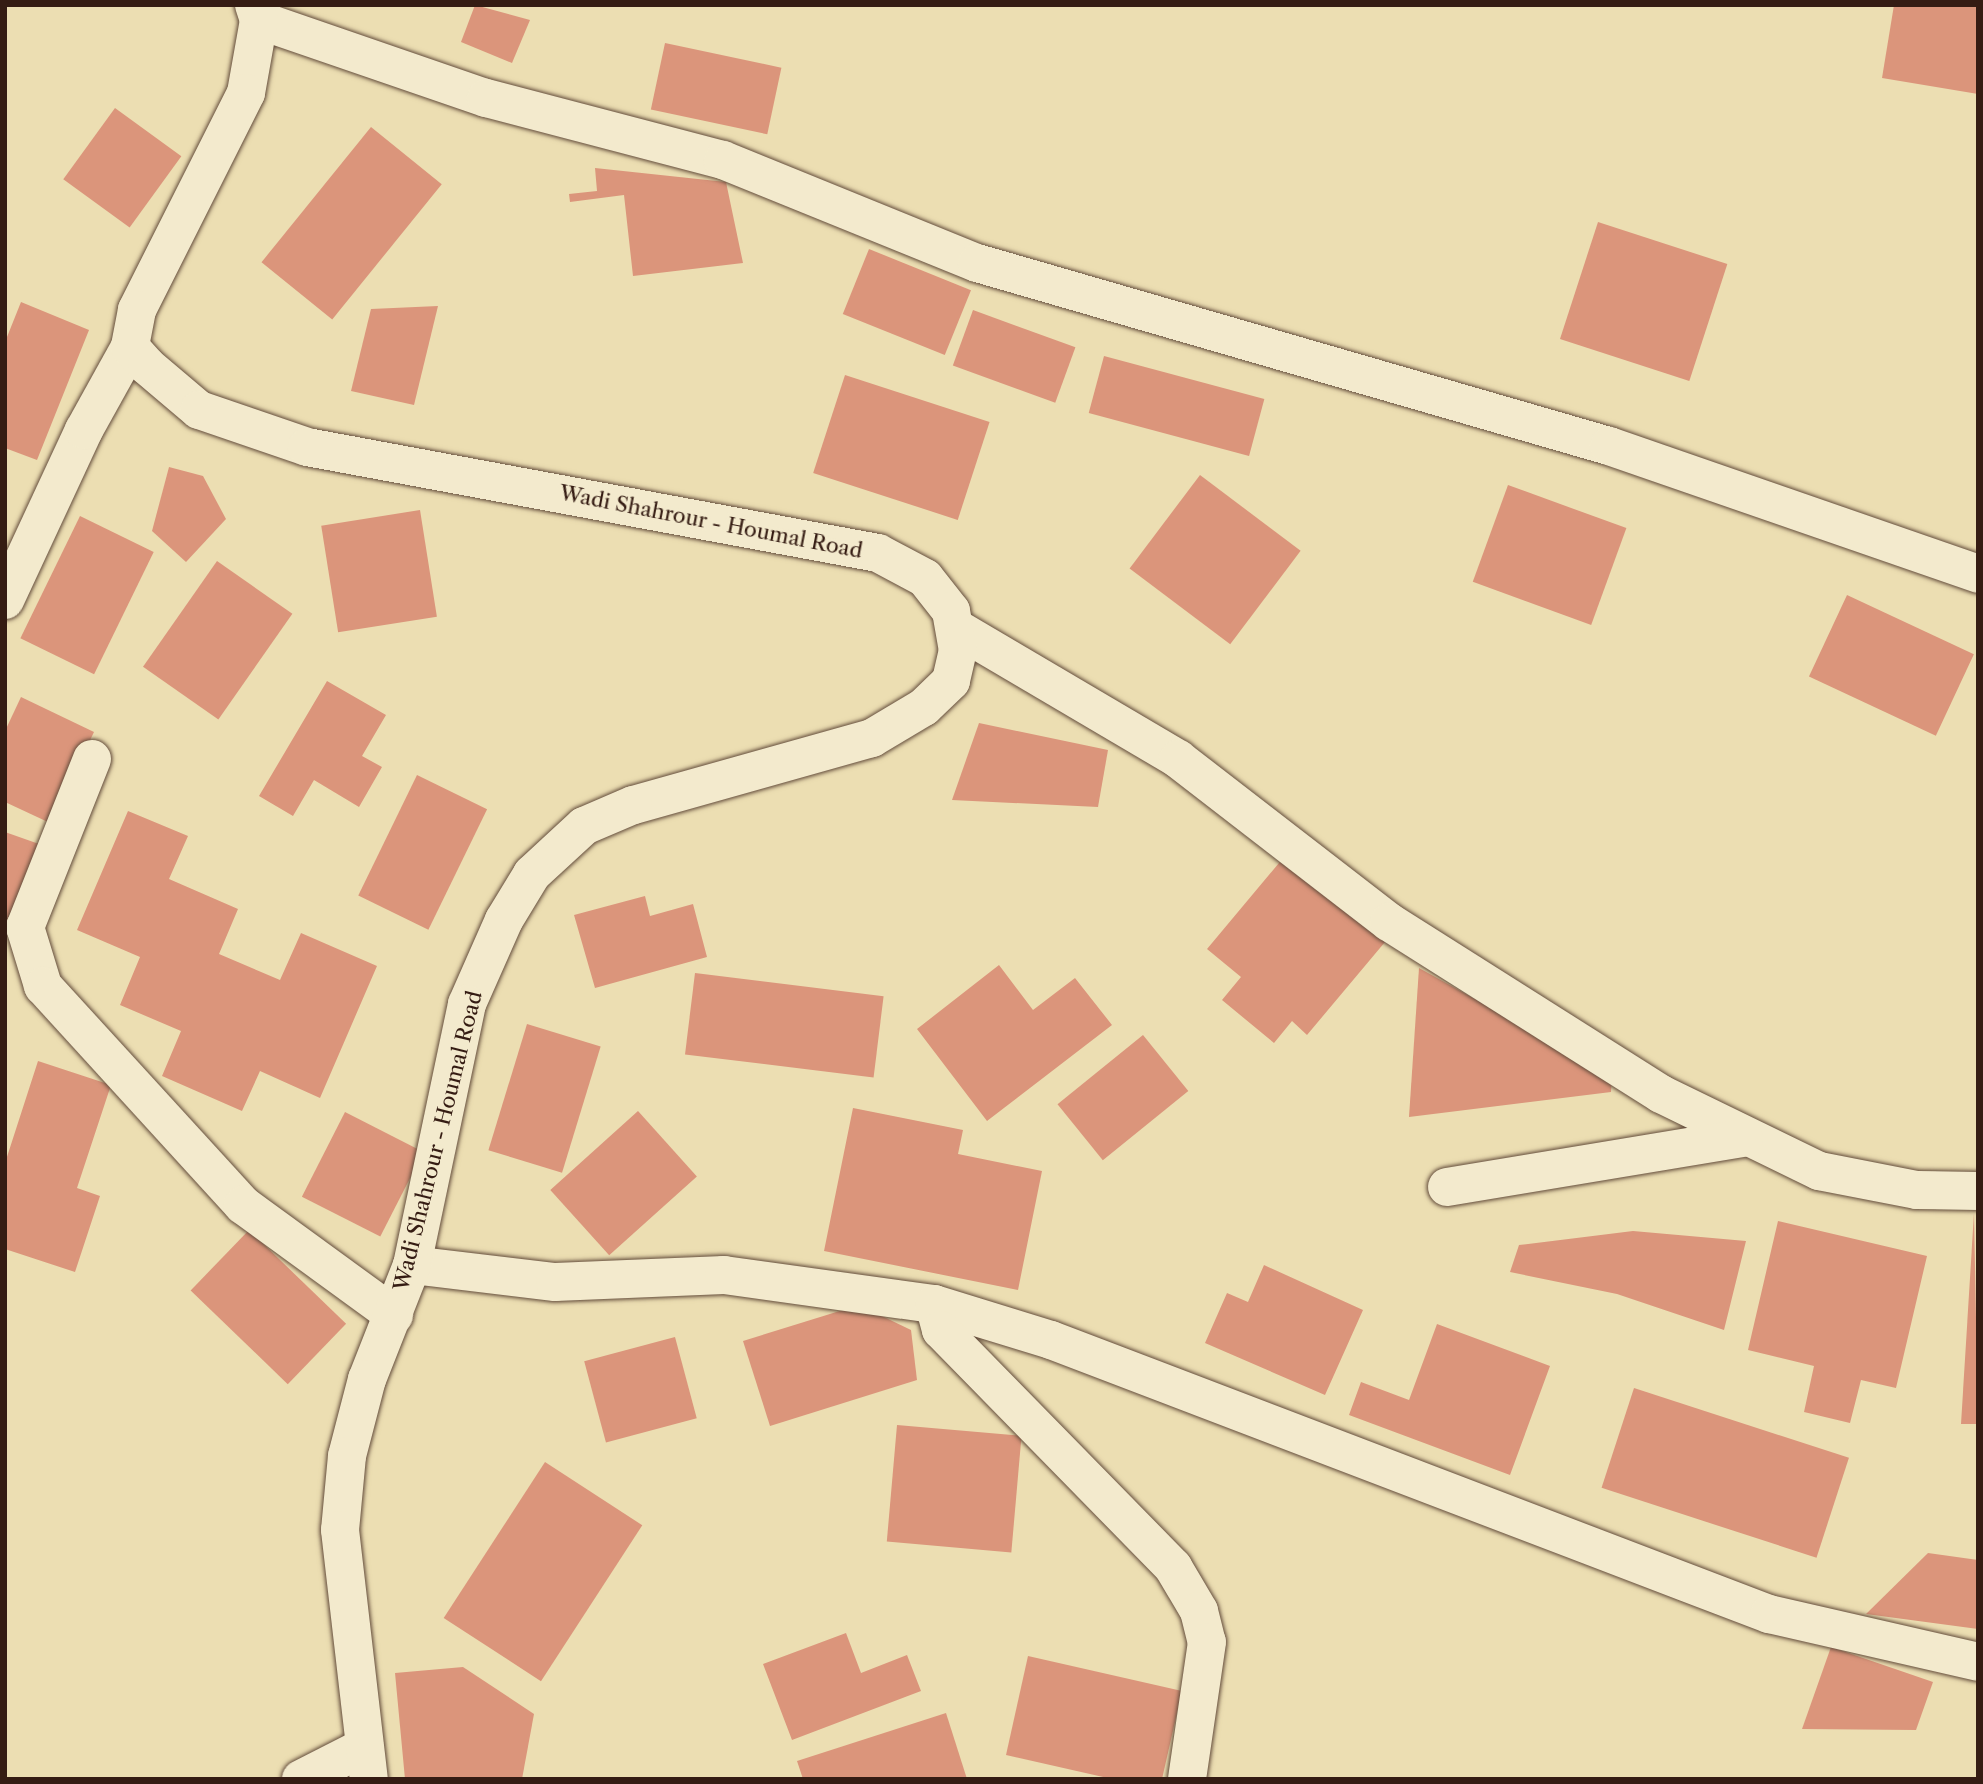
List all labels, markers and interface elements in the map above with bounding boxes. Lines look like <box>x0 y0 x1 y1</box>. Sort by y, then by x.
street label: Wadi Shahrour - Houmal Road <box>557 480 865 564</box>
street label: Wadi Shahrour - Houmal Road <box>388 988 488 1294</box>

